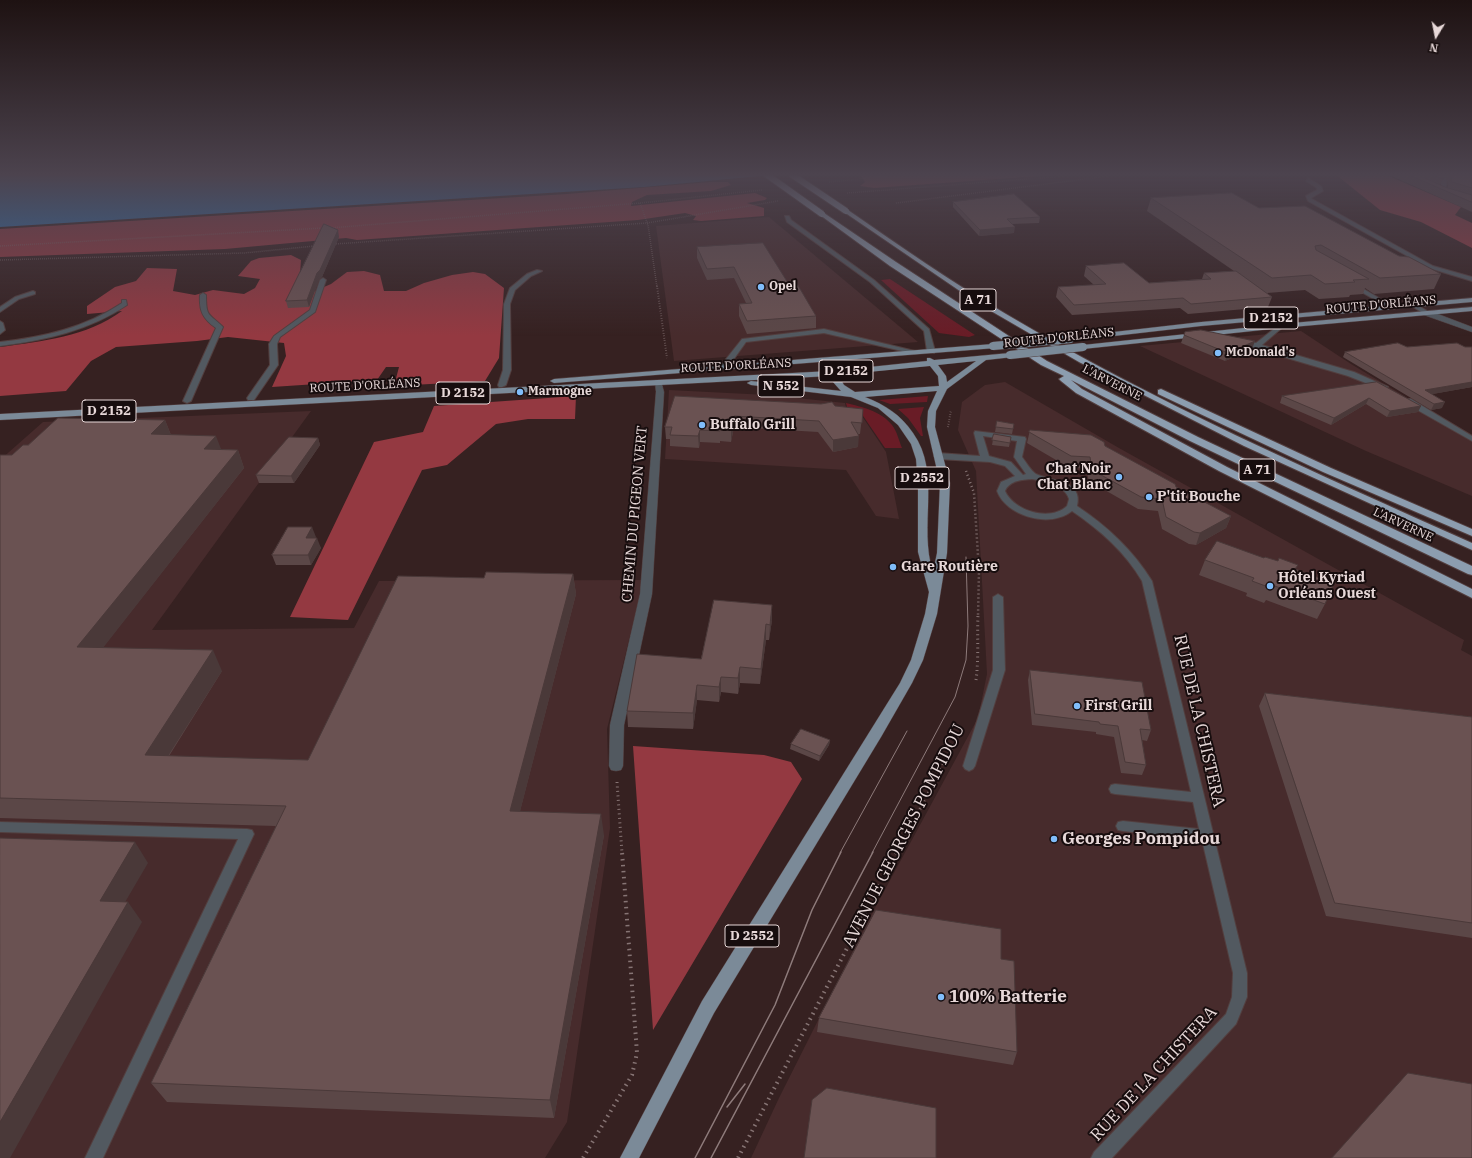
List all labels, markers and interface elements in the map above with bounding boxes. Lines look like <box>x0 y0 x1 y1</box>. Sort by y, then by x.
north arrow <box>1416 16 1456 56</box>
text: N <box>1428 40 1439 55</box>
place label: Opel <box>769 280 796 294</box>
marker: Opel <box>756 282 766 292</box>
road number: A 71 <box>960 289 996 311</box>
street label: ROUTE D'ORLÉANS <box>1325 293 1437 317</box>
road number: D 2152 <box>1244 307 1298 329</box>
street label: ROUTE D'ORLÉANS <box>1003 325 1115 351</box>
place label: McDonald's <box>1226 346 1295 360</box>
marker: McDonald's <box>1213 348 1223 358</box>
street label: ROUTE D'ORLÉANS <box>680 356 792 376</box>
road number: D 2152 <box>819 360 873 382</box>
street label: L'ARVERNE <box>1080 362 1144 404</box>
road number: N 552 <box>758 375 804 397</box>
street label: ROUTE D'ORLÉANS <box>309 376 421 396</box>
road number: D 2152 <box>436 382 490 404</box>
place label: Marmogne <box>528 385 592 399</box>
marker: Marmogne <box>515 387 525 397</box>
road number: D 2152 <box>82 400 136 422</box>
place label: Buffalo Grill <box>710 417 795 433</box>
marker: Buffalo Grill <box>697 420 707 430</box>
street label: CHEMIN DU PIGEON VERT <box>619 425 651 603</box>
road number: A 71 <box>1239 459 1275 481</box>
place label: Chat Noir Chat Blanc <box>1037 461 1111 494</box>
road number: D 2552 <box>895 467 949 489</box>
marker: Chat Noir Chat Blanc <box>1114 472 1124 482</box>
place label: P'tit Bouche <box>1157 489 1240 505</box>
marker: P'tit Bouche <box>1144 492 1154 502</box>
street label: L'ARVERNE <box>1371 505 1435 545</box>
place label: Gare Routière <box>901 559 998 575</box>
marker: Gare Routière <box>888 562 898 572</box>
place label: Hôtel Kyriad Orléans Ouest <box>1278 570 1376 602</box>
marker: Hôtel Kyriad Orléans Ouest <box>1265 581 1275 591</box>
street label: RUE DE LA CHISTERA <box>1169 633 1229 809</box>
place label: First Grill <box>1085 698 1152 714</box>
marker: First Grill <box>1072 701 1082 711</box>
street label: AVENUE GEORGES POMPIDOU <box>839 721 969 951</box>
place label: Georges Pompidou <box>1062 829 1220 849</box>
marker: Georges Pompidou <box>1049 834 1059 844</box>
road number: D 2552 <box>725 925 779 947</box>
place label: 100% Batterie <box>949 987 1067 1007</box>
marker: 100% Batterie <box>936 992 946 1002</box>
street label: RUE DE LA CHISTERA <box>1086 1002 1222 1146</box>

